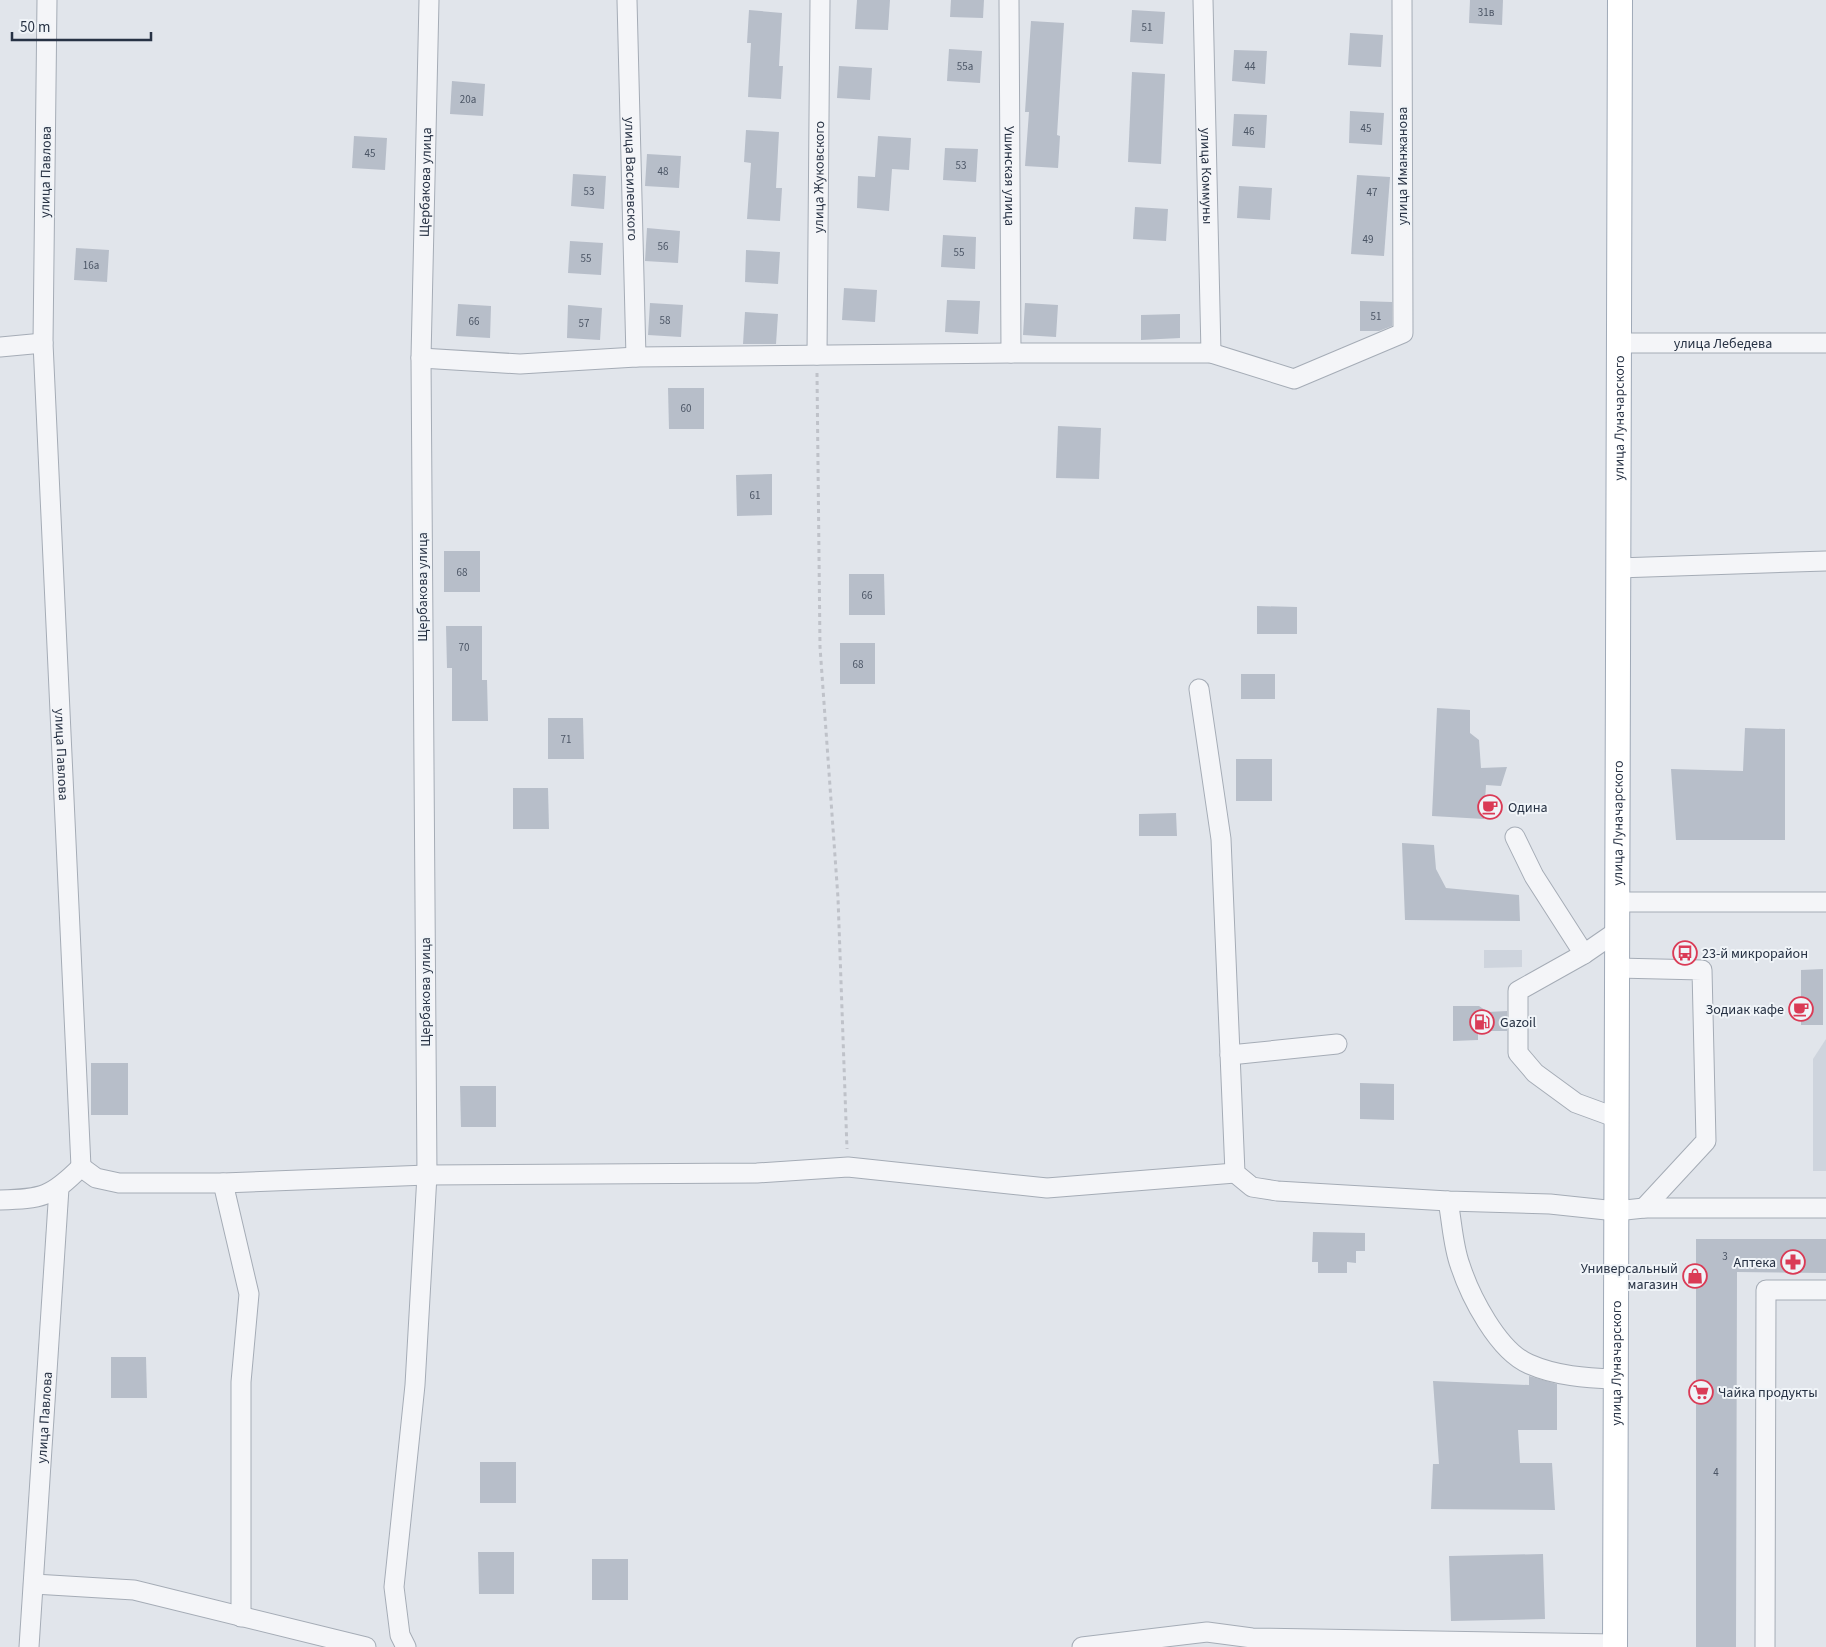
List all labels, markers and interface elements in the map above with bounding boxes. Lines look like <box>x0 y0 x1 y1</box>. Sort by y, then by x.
house number: 31в <box>1478 5 1495 20</box>
scale bar <box>12 10 151 42</box>
text: 50 m <box>20 17 50 38</box>
house number: 51 <box>1142 20 1152 35</box>
house number: 55а <box>957 59 973 74</box>
house number: 44 <box>1245 59 1256 74</box>
house number: 20а <box>460 92 476 107</box>
street label: улица Иманжанова <box>1393 107 1413 225</box>
street label: улица Василевского <box>619 117 642 241</box>
street label: улица Жуковского <box>809 121 830 233</box>
house number: 45 <box>1361 121 1371 136</box>
house number: 46 <box>1244 124 1255 139</box>
street label: улица Павлова <box>35 126 57 218</box>
street label: Ушинская улица <box>999 126 1019 226</box>
street label: Щербакова улица <box>415 127 437 237</box>
street label: улица Коммуны <box>1195 127 1217 225</box>
house number: 45 <box>365 146 375 161</box>
house number: 53 <box>956 158 966 173</box>
house number: 48 <box>658 164 669 179</box>
house number: 53 <box>584 184 594 199</box>
house number: 47 <box>1367 185 1377 200</box>
house number: 49 <box>1363 232 1373 247</box>
house number: 56 <box>658 239 669 254</box>
house number: 55 <box>954 245 964 260</box>
house number: 55 <box>581 251 591 266</box>
house number: 16а <box>83 258 99 273</box>
house number: 51 <box>1371 309 1381 324</box>
house number: 58 <box>660 313 671 328</box>
house number: 66 <box>469 314 480 329</box>
house number: 57 <box>579 316 589 331</box>
street label: улица Лебедева <box>1674 334 1772 354</box>
street label: улица Луначарского <box>1610 355 1630 481</box>
house number: 60 <box>681 401 691 416</box>
house number: 61 <box>750 488 760 503</box>
street label: Щербакова улица <box>413 532 433 642</box>
house number: 68 <box>457 565 468 580</box>
house number: 66 <box>862 588 873 603</box>
house number: 70 <box>459 640 469 655</box>
house number: 68 <box>853 657 864 672</box>
street label: улица Павлова <box>49 708 73 801</box>
house number: 71 <box>561 732 571 747</box>
street label: улица Луначарского <box>1608 760 1629 886</box>
cafe icon: Одина <box>1477 794 1503 820</box>
place label: Одина <box>1508 798 1548 818</box>
street label: Щербакова улица <box>416 937 436 1047</box>
bus stop icon: 23-й микрорайон <box>1672 940 1698 966</box>
place label: 23-й микрорайон <box>1702 944 1808 964</box>
cafe icon: Зодиак кафе <box>1788 996 1814 1022</box>
place label: Зодиак кафе <box>1705 1000 1784 1020</box>
fuel station icon: Gazoil <box>1469 1009 1495 1035</box>
place label: Gazoil <box>1500 1013 1537 1033</box>
house number: 3 <box>1722 1249 1728 1264</box>
pharmacy icon: Аптека <box>1780 1249 1806 1275</box>
place label: Аптека <box>1734 1253 1776 1273</box>
place label: Универсальный магазин <box>1581 1259 1678 1295</box>
shop icon: Универсальный магазин <box>1682 1263 1708 1289</box>
street label: улица Луначарского <box>1607 1300 1627 1426</box>
street label: улица Павлова <box>32 1371 58 1464</box>
supermarket icon: Чайка продукты <box>1688 1379 1714 1405</box>
place label: Чайка продукты <box>1718 1383 1818 1403</box>
house number: 4 <box>1713 1465 1719 1480</box>

